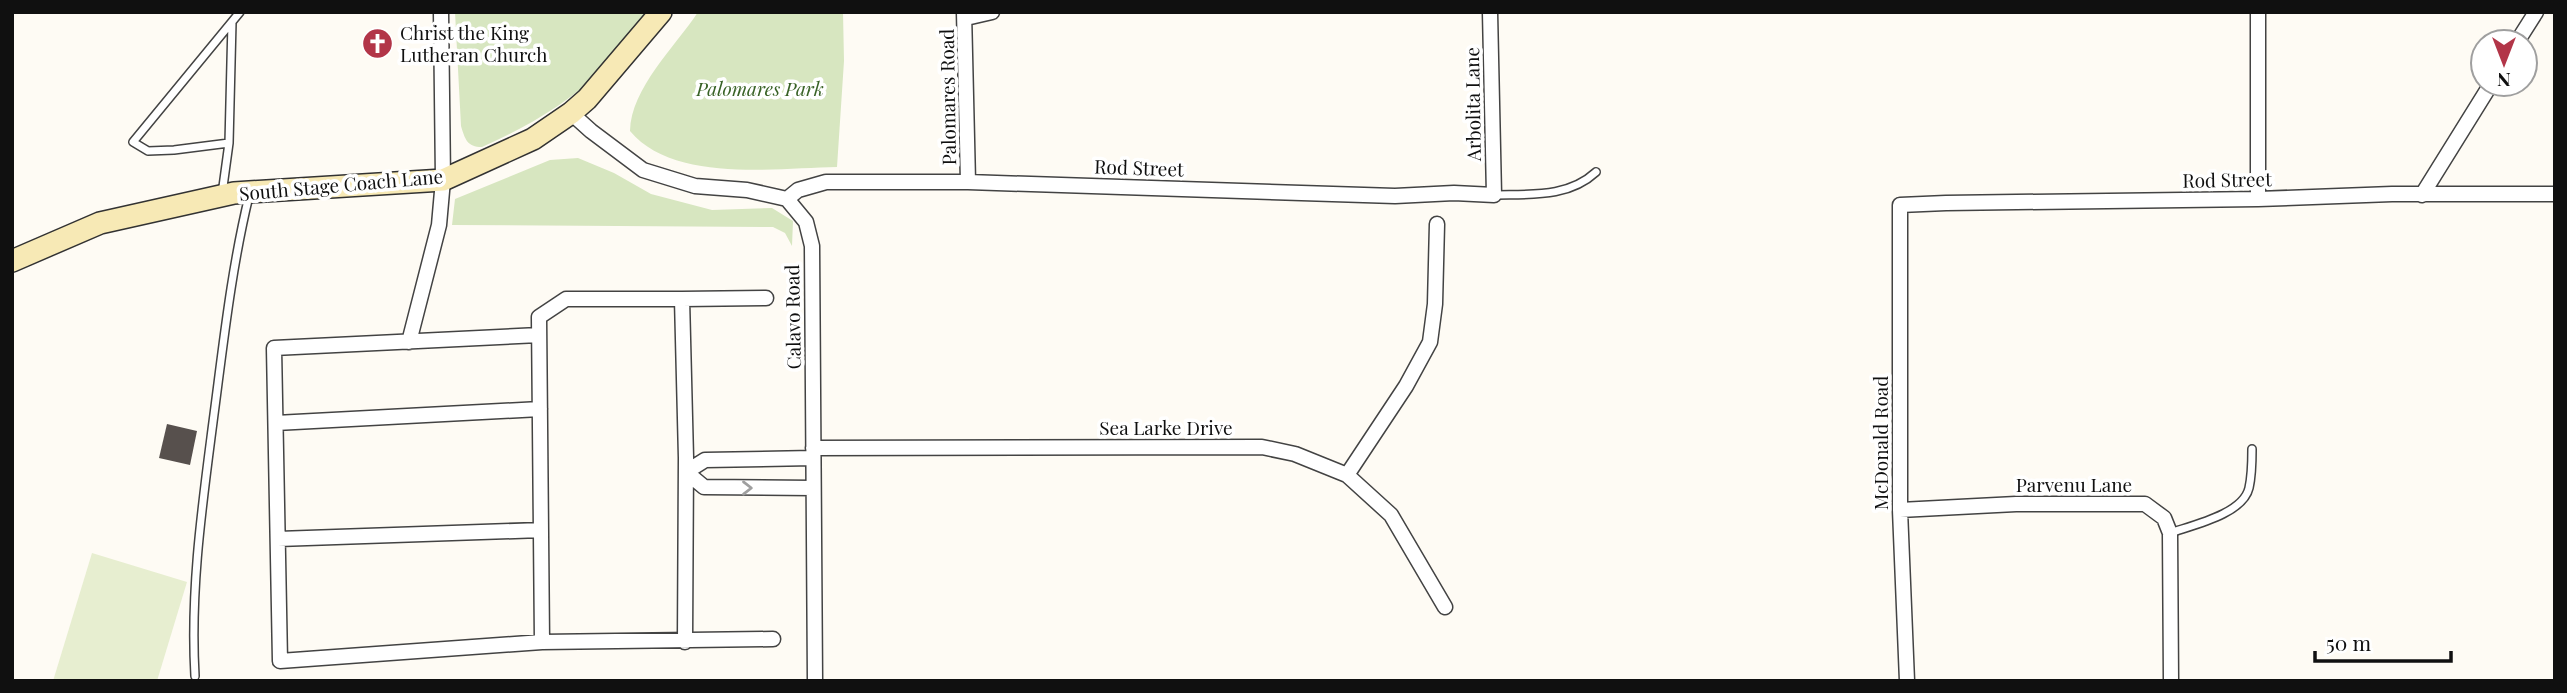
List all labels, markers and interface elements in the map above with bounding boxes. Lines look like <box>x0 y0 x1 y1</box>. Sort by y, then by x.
place label: Christ the King Lutheran Church <box>400 19 547 67</box>
church icon: Christ the King Lutheran Church <box>360 27 394 61</box>
north arrow <box>2469 28 2539 98</box>
street label: Palomares Road <box>933 29 961 166</box>
street label: Arbolita Lane <box>1458 47 1486 162</box>
text: N <box>2497 68 2511 94</box>
park label: Palomares Park <box>695 75 824 101</box>
street label: Rod Street <box>1094 152 1184 182</box>
street label: South Stage Coach Lane <box>238 162 444 206</box>
street label: Rod Street <box>2182 165 2272 193</box>
street label: Calavo Road <box>778 264 806 370</box>
street label: McDonald Road <box>1867 376 1893 510</box>
street label: Sea Larke Drive <box>1099 414 1233 440</box>
street label: Parvenu Lane <box>2016 471 2132 497</box>
one-way arrow <box>742 480 752 496</box>
scale bar <box>2315 620 2452 664</box>
text: 50 m <box>2326 628 2372 656</box>

